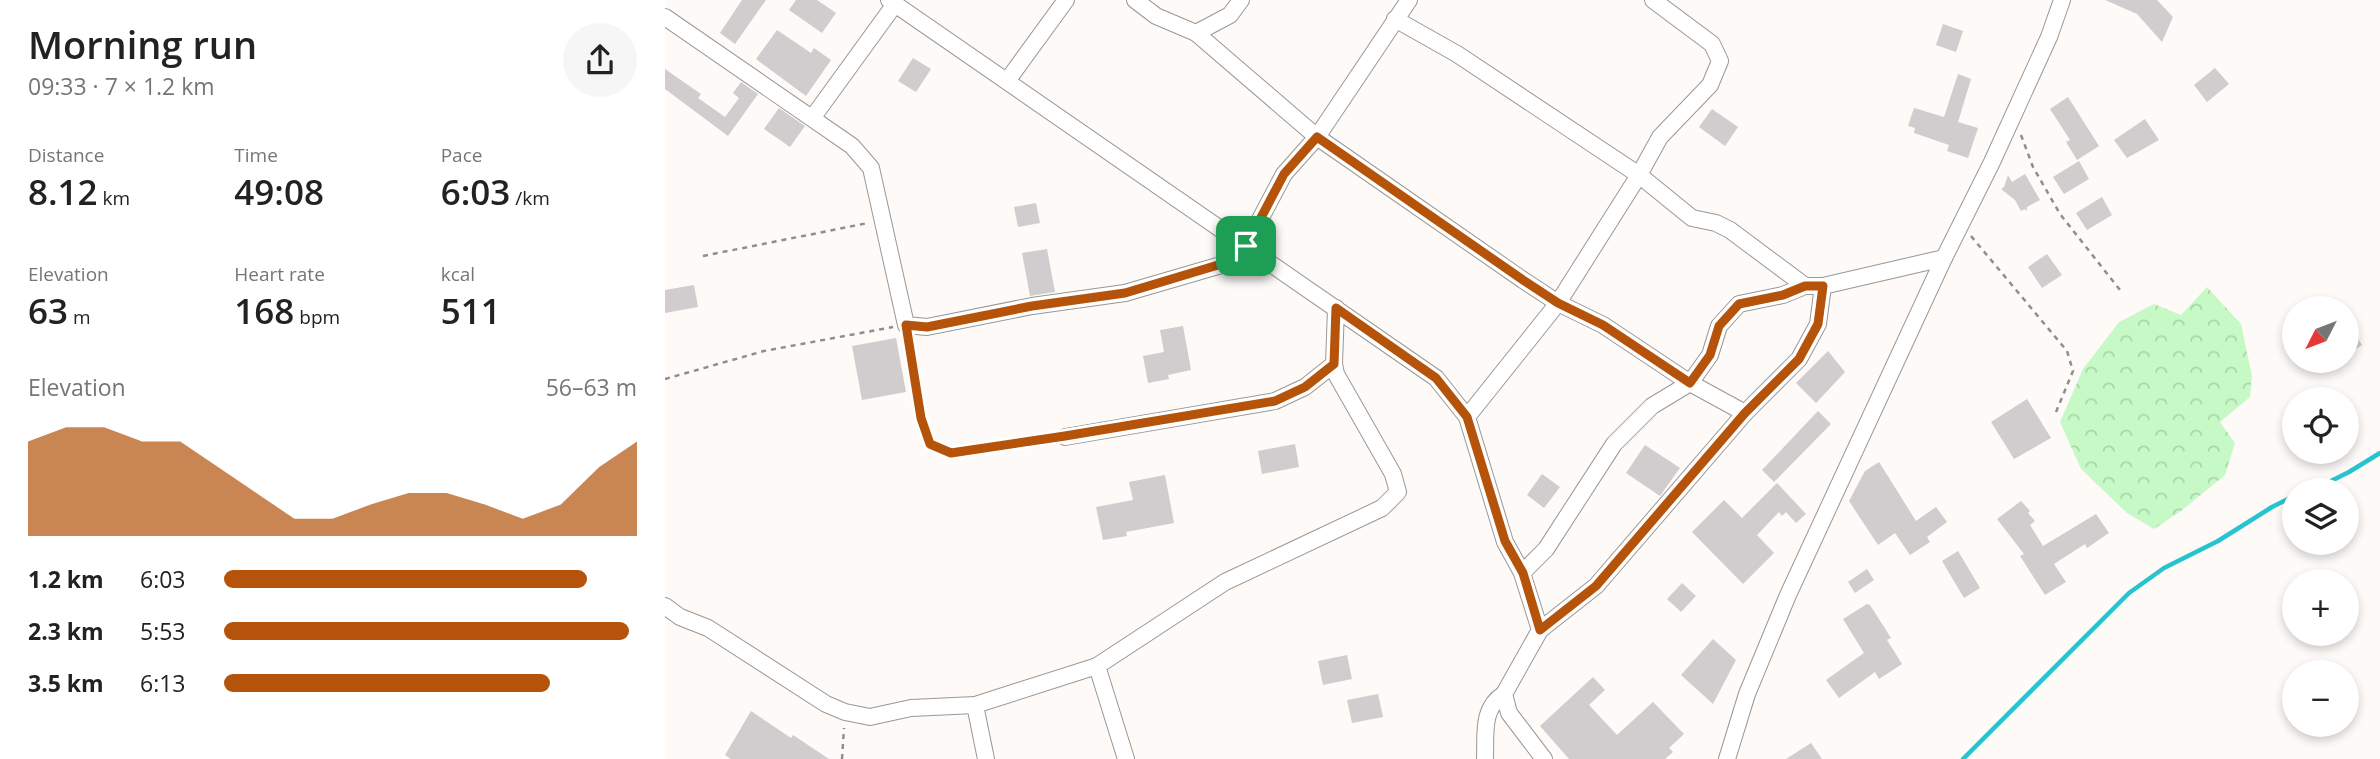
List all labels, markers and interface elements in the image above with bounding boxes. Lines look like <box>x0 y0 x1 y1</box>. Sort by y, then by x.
text: Morning run <box>28 18 257 70</box>
button: share <box>563 23 637 97</box>
text: 09:33 · 7 × 1.2 km <box>28 70 215 102</box>
text: Distance <box>28 142 104 168</box>
text: Time <box>234 142 278 168</box>
text: Pace <box>441 142 482 168</box>
text: 8.12 <box>28 168 98 215</box>
text: 49:08 <box>234 168 324 215</box>
text: 6:03 <box>441 168 510 215</box>
text: km <box>98 185 130 211</box>
text: /km <box>510 185 550 211</box>
pin <box>1216 216 1276 276</box>
icon: arrive <box>1227 227 1265 265</box>
text: Elevation <box>28 261 109 287</box>
text: Heart rate <box>234 261 325 287</box>
text: kcal <box>441 261 475 287</box>
text: 63 <box>28 287 68 334</box>
text: 168 <box>234 287 294 334</box>
text: 511 <box>441 287 501 334</box>
north arrow <box>2282 296 2359 373</box>
map controls <box>2282 296 2359 737</box>
text: m <box>68 304 91 330</box>
text: bpm <box>294 304 340 330</box>
text: Elevation <box>28 371 126 403</box>
text: 56–63 m <box>546 371 637 403</box>
button: locate <box>2282 387 2359 464</box>
button: layers <box>2282 478 2359 555</box>
text: 1.2 km <box>28 563 104 595</box>
text: 6:03 <box>140 563 186 595</box>
button: + <box>2282 569 2359 646</box>
text: 2.3 km <box>28 615 104 647</box>
text: 5:53 <box>140 615 186 647</box>
button: − <box>2282 660 2359 737</box>
text: 3.5 km <box>28 667 104 699</box>
text: 6:13 <box>140 667 186 699</box>

